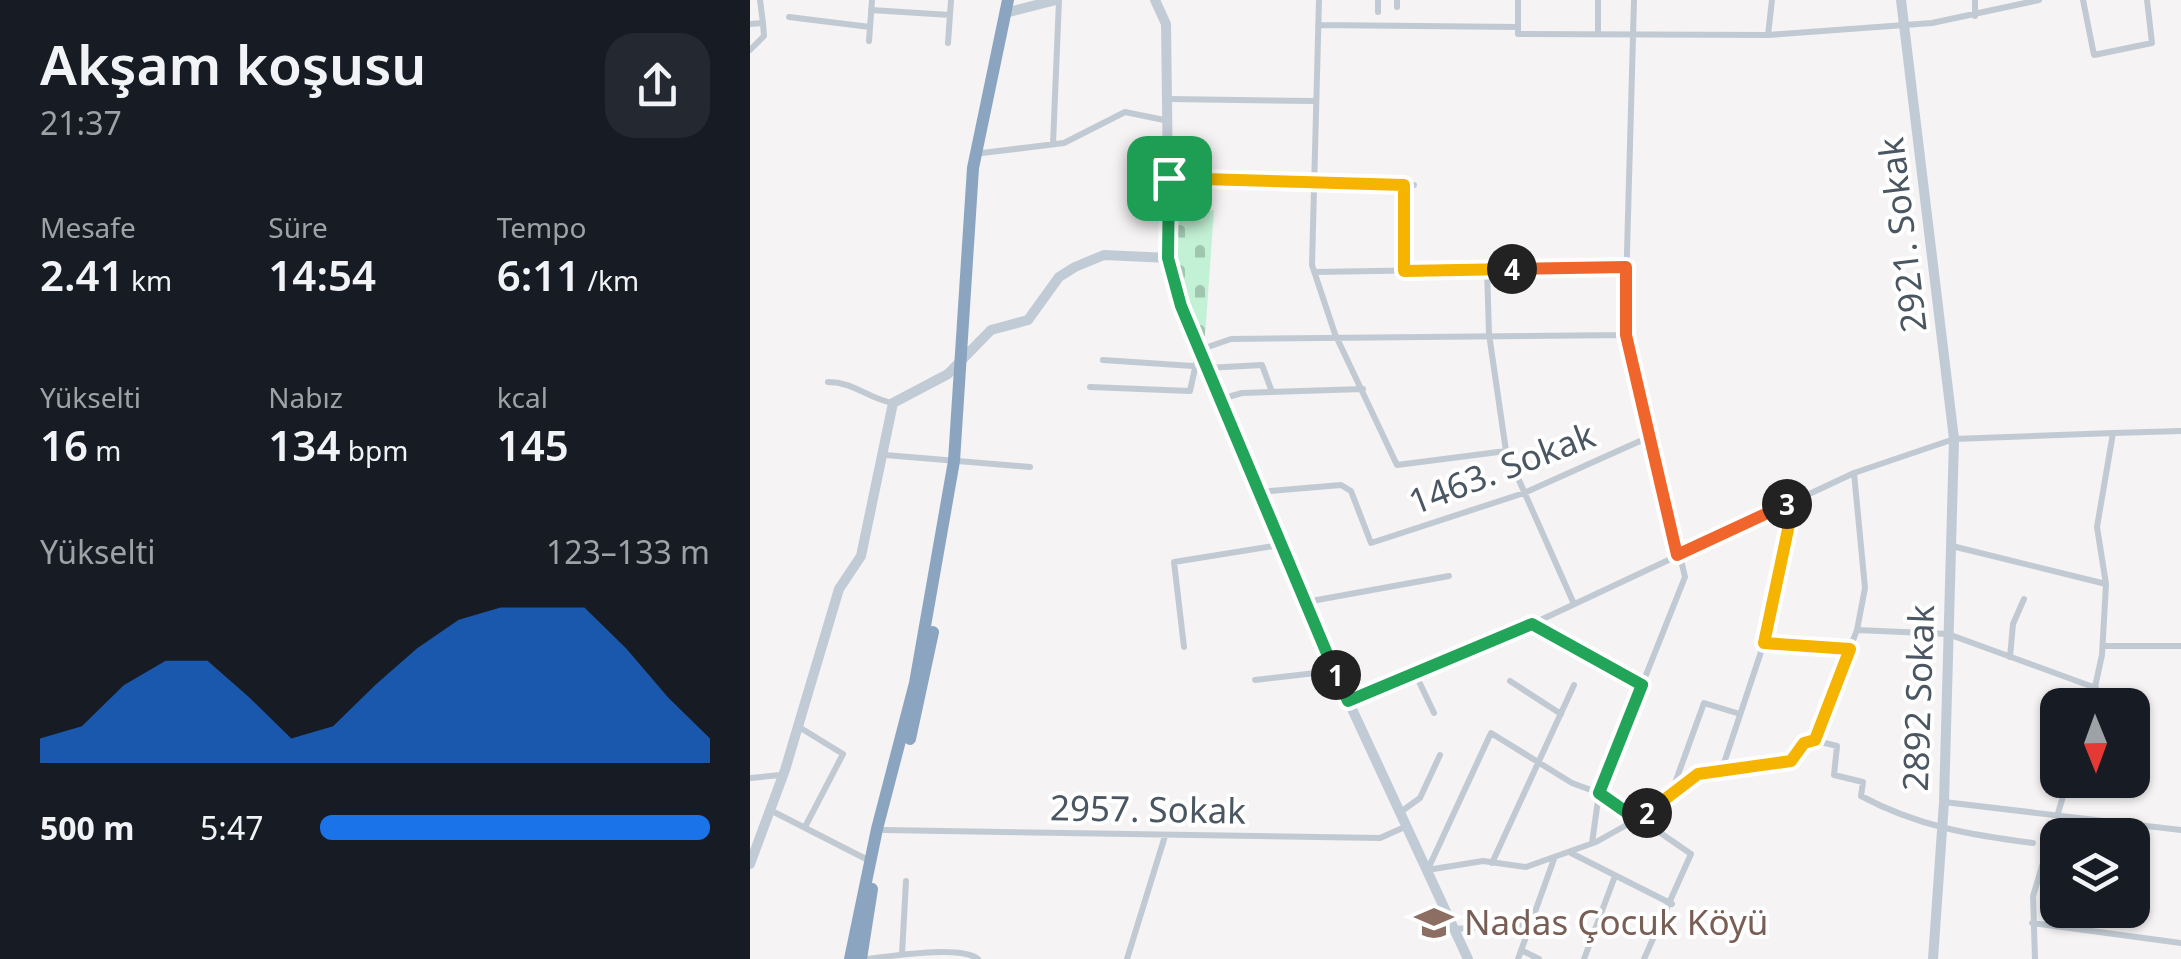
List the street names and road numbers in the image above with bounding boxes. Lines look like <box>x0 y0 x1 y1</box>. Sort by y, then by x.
street label: 2921. Sokak <box>1866 135 1937 335</box>
street label: 1463. Sokak <box>1402 410 1602 525</box>
street label: 2892 Sokak <box>1891 604 1944 792</box>
street label: 2957. Sokak <box>1050 783 1247 834</box>

